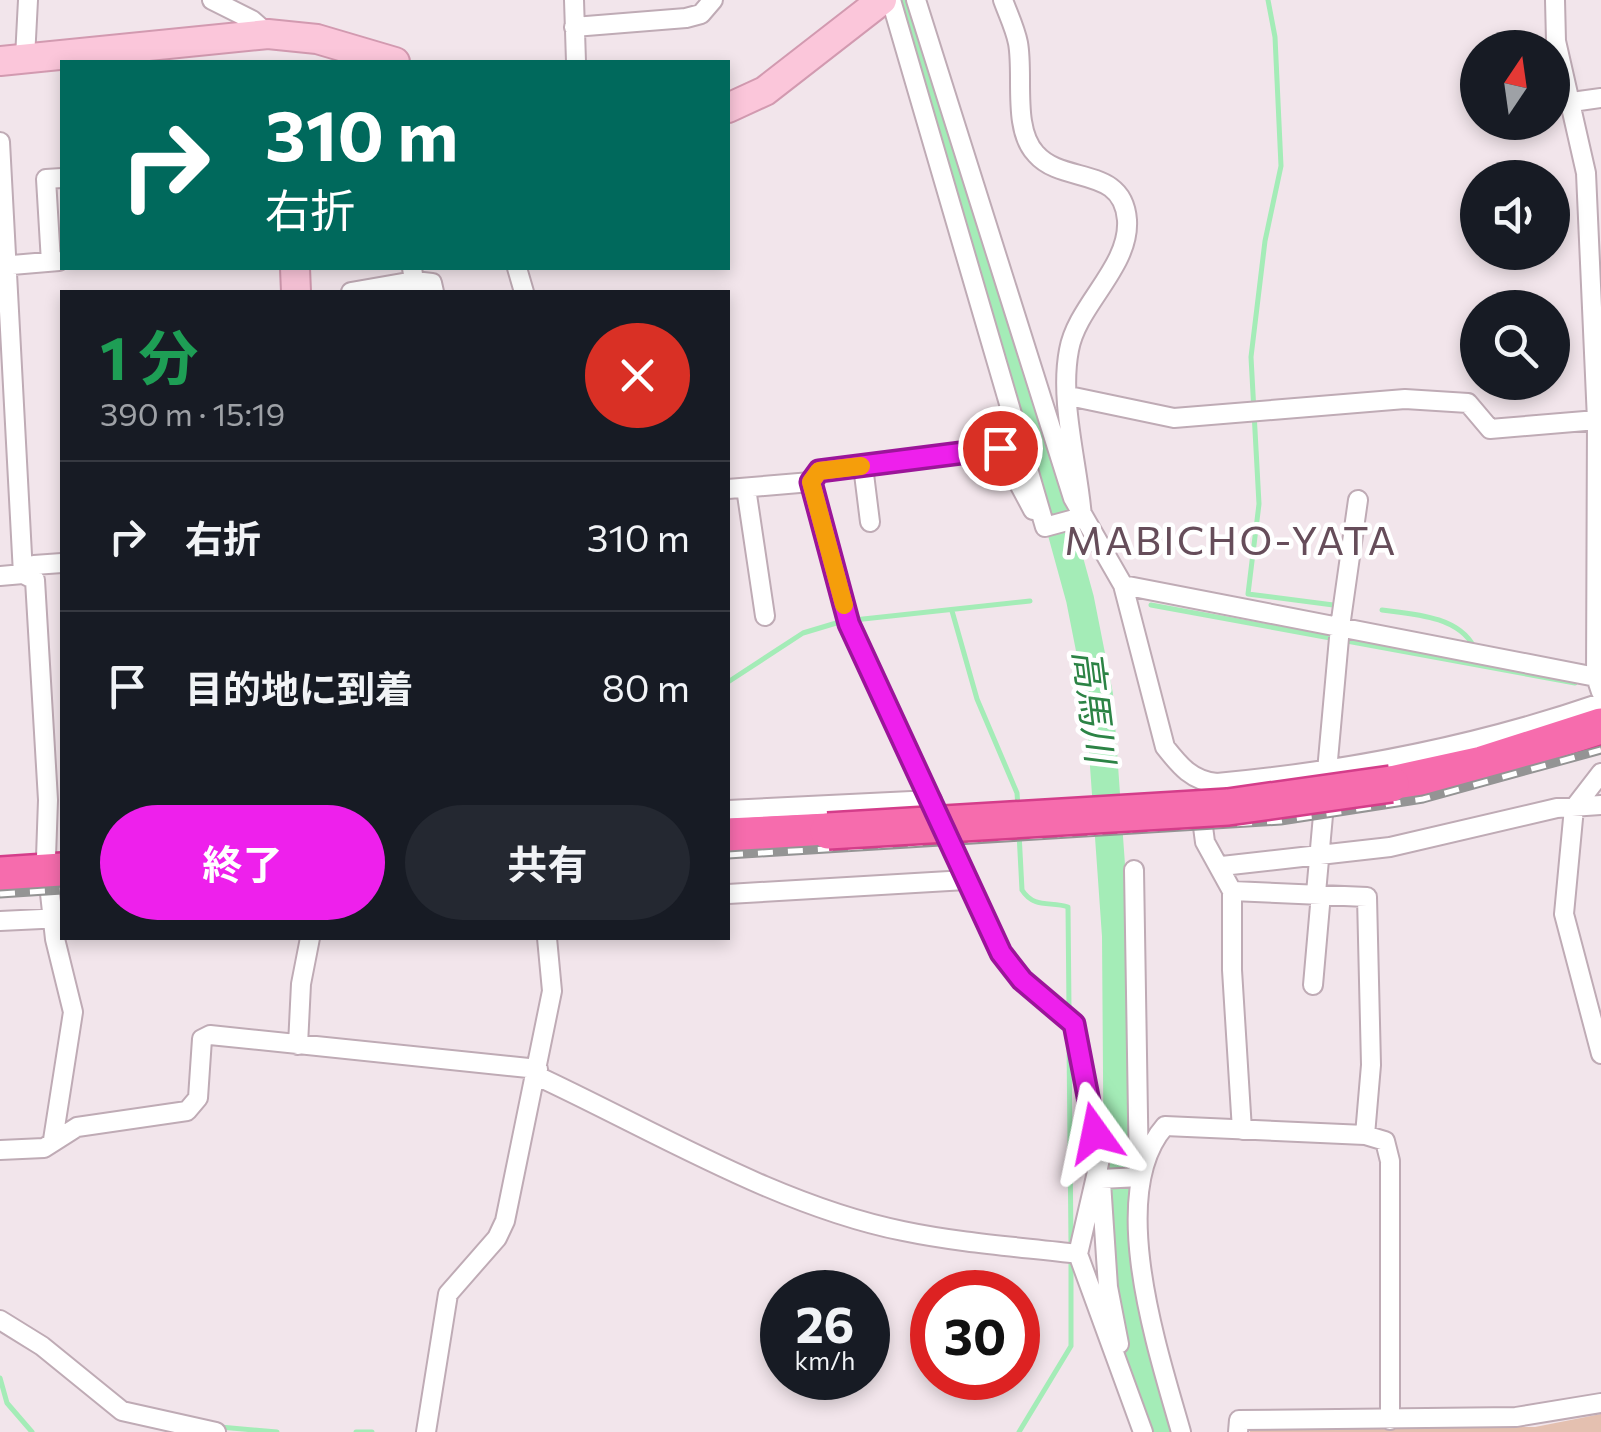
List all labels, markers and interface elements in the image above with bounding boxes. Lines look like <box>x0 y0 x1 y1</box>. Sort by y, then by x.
north arrow <box>1460 30 1570 140</box>
map controls <box>1460 30 1570 400</box>
text: 310 m <box>265 90 458 175</box>
icon: right <box>100 100 230 230</box>
button: sound <box>1460 160 1570 270</box>
text: 右折 <box>265 181 355 236</box>
button: search <box>1460 290 1570 400</box>
text: 1 分 <box>100 319 199 392</box>
button: close <box>585 323 690 428</box>
text: 390 m · 15:19 <box>100 393 285 433</box>
pin <box>958 406 1043 491</box>
icon: arrive <box>973 421 1028 476</box>
icon: right <box>100 509 155 564</box>
text: 310 m <box>587 513 690 560</box>
text: 右折 <box>185 514 261 561</box>
district label: MABICHO-YATA <box>1064 514 1398 563</box>
water label: 高馬川 <box>1066 647 1127 769</box>
icon: arrive <box>100 659 155 714</box>
text: 80 m <box>602 663 690 710</box>
text: 目的地に到着 <box>185 664 413 711</box>
button: 終了 <box>100 805 385 920</box>
button: 共有 <box>405 805 690 920</box>
position arrow <box>1043 1081 1147 1185</box>
speed limit sign: 30 <box>910 1270 1040 1400</box>
text: 26 <box>795 1292 854 1353</box>
text: km/h <box>795 1345 855 1375</box>

